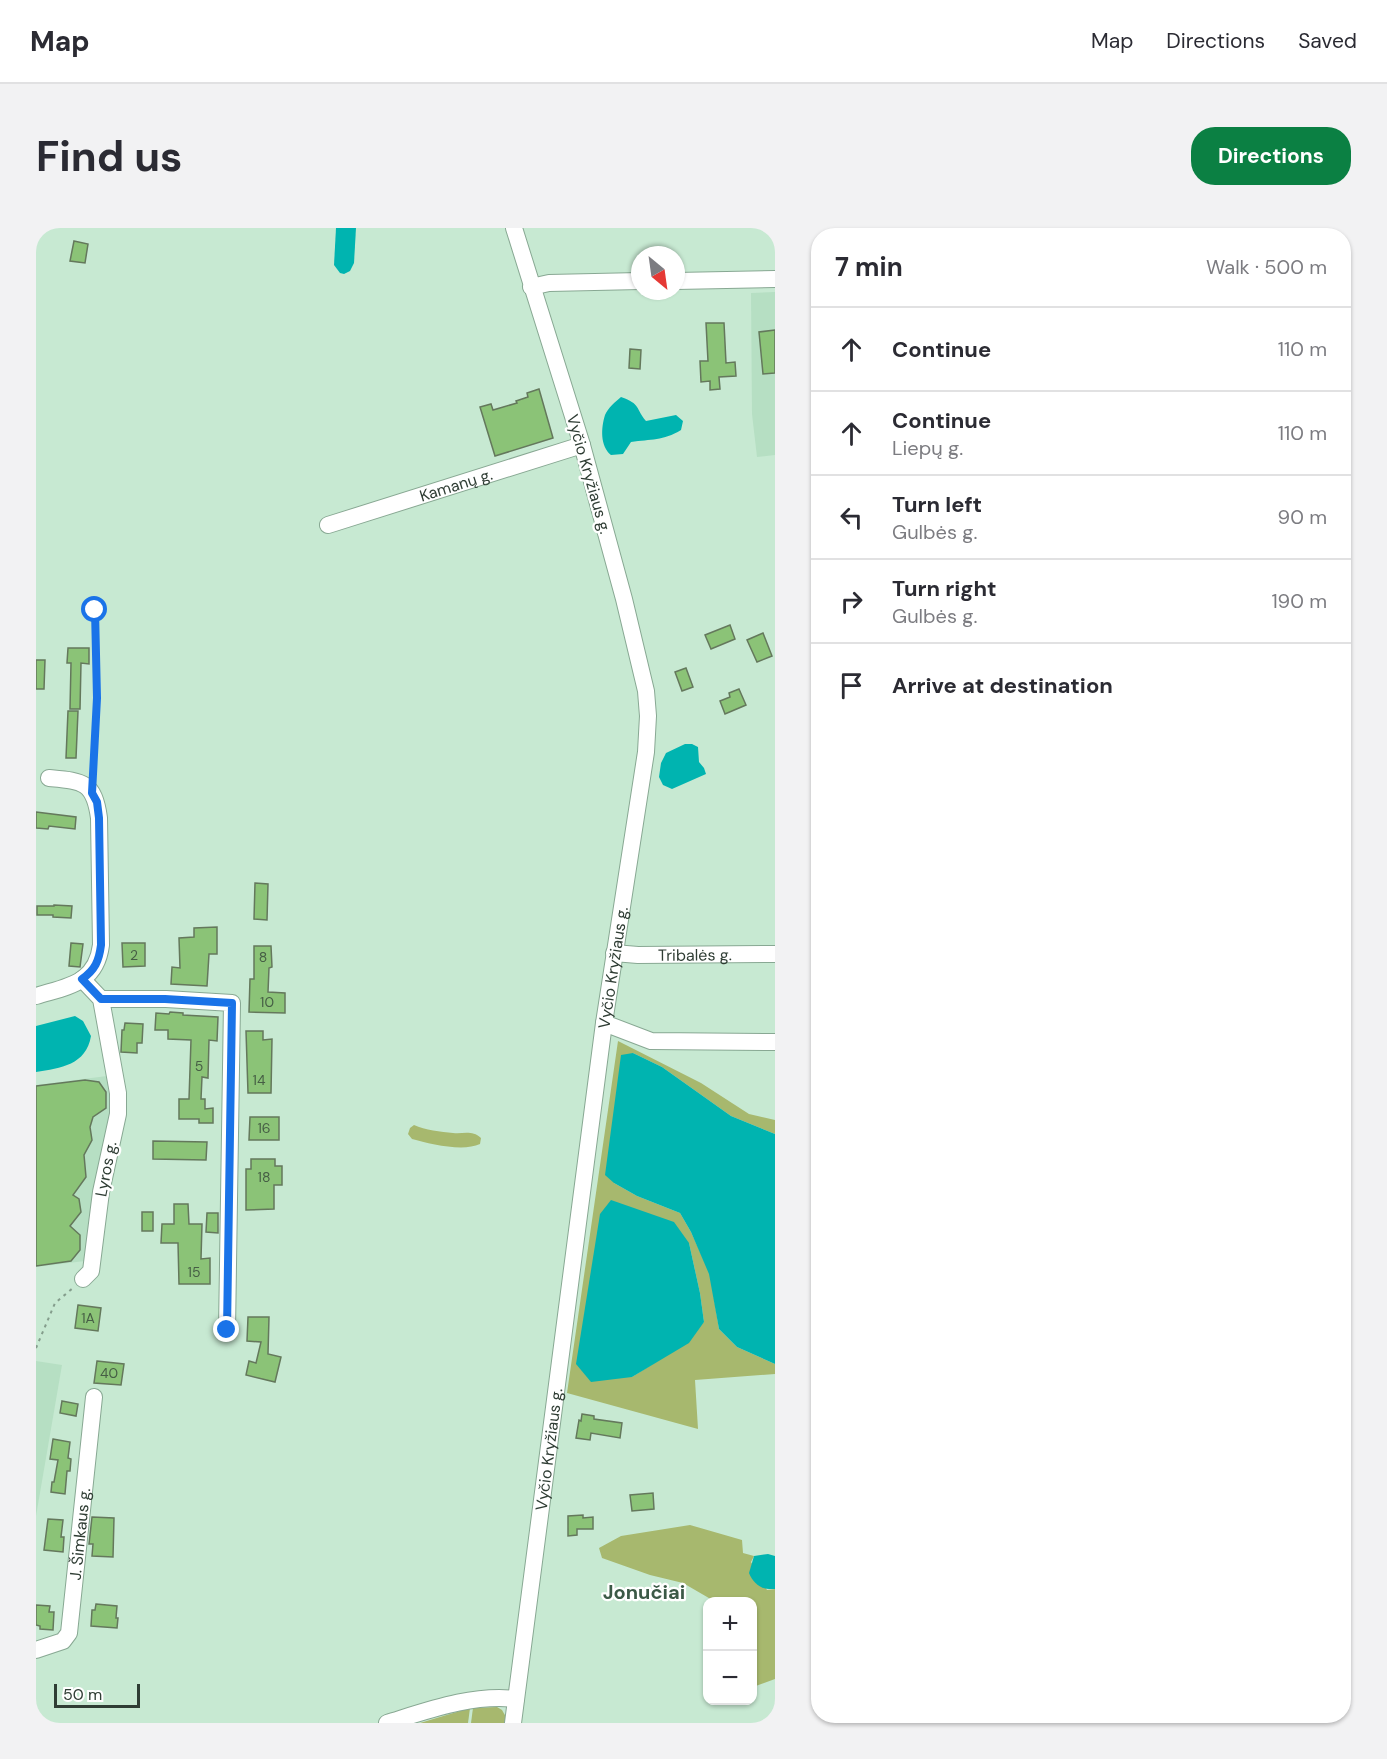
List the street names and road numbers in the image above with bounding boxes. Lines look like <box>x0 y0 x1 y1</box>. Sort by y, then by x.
street label: Vyčio Kryžiaus g. <box>562 412 616 536</box>
street label: Kamanų g. <box>417 463 495 506</box>
street label: Vyčio Kryžiaus g. <box>593 905 632 1030</box>
street label: Tribalės g. <box>658 944 732 965</box>
street label: Lyros g. <box>90 1140 122 1198</box>
street label: Vyčio Kryžiaus g. <box>530 1387 567 1512</box>
street label: J. Šimkaus g. <box>64 1487 95 1581</box>

